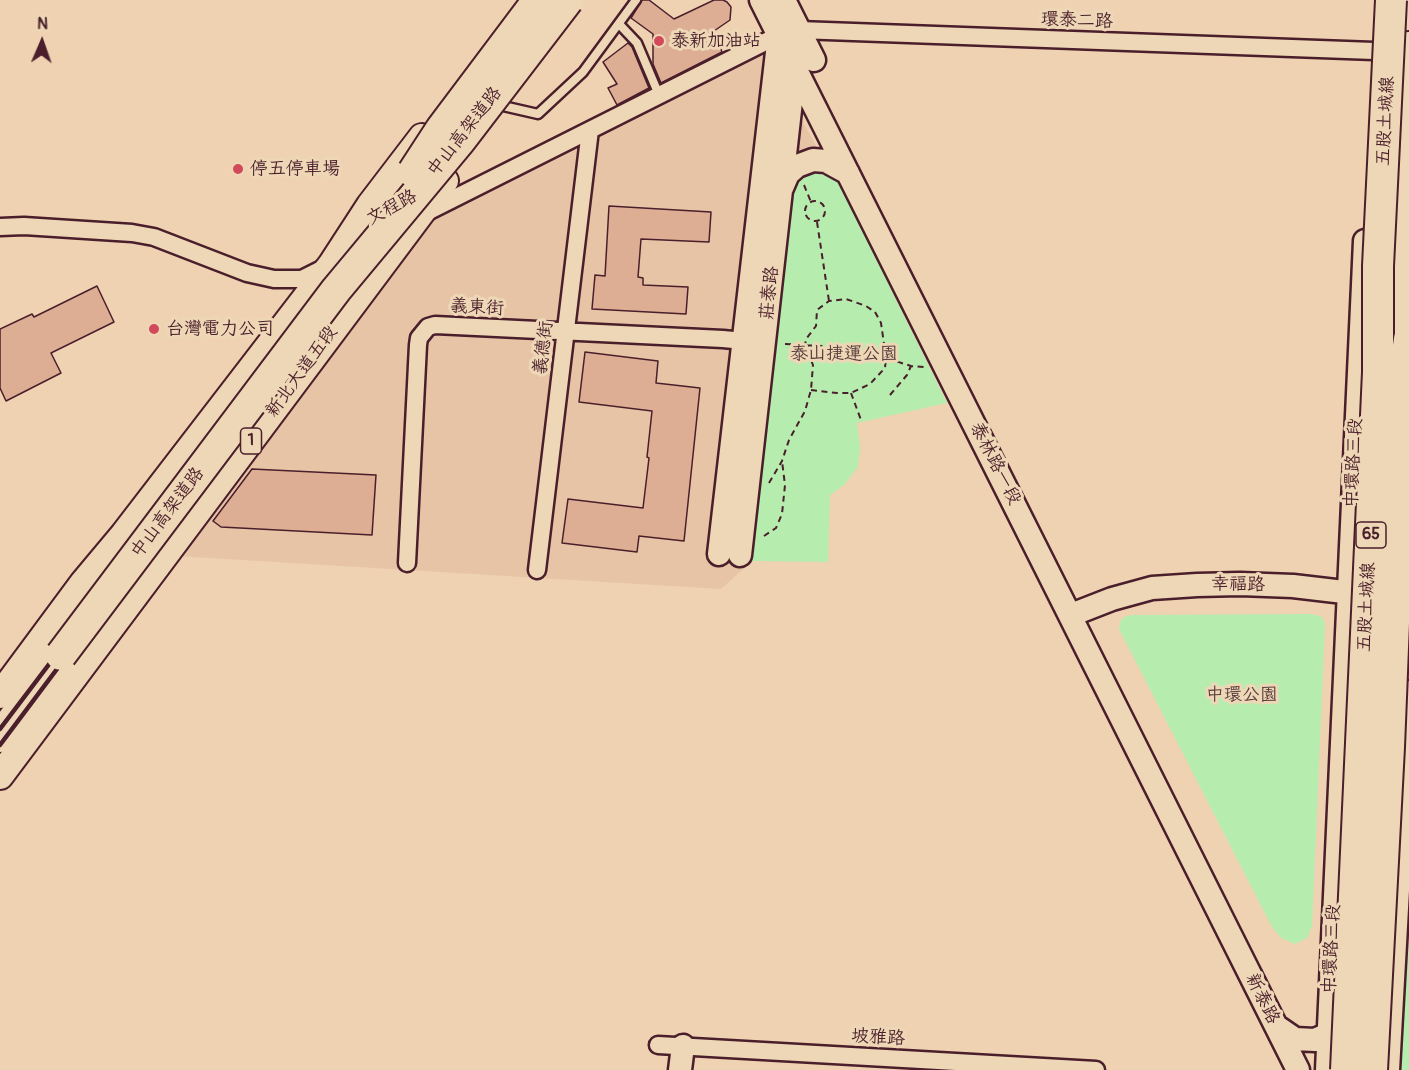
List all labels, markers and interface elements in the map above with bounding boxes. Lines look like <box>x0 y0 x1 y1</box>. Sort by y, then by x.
street label: 環泰二路 <box>1041 9 1113 33</box>
north arrow <box>12 12 72 72</box>
text: N <box>37 14 48 34</box>
place label: 泰新加油站 <box>671 30 761 52</box>
marker: 泰新加油站 <box>652 34 666 48</box>
street label: 五股土城線 <box>1373 75 1399 167</box>
street label: 中山高架道路 <box>423 83 507 181</box>
place label: 停五停車場 <box>250 158 340 180</box>
marker: 停五停車場 <box>231 162 245 176</box>
street label: 文程路 <box>363 186 421 230</box>
street label: 莊泰路 <box>756 265 784 321</box>
street label: 義東街 <box>449 296 505 320</box>
place label: 台灣電力公司 <box>166 318 274 340</box>
street label: 義德街 <box>530 320 558 376</box>
marker: 台灣電力公司 <box>147 322 161 336</box>
street label: 新北大道五段 <box>262 322 342 422</box>
park label: 泰山捷運公園 <box>790 343 898 365</box>
street label: 中環路三段 <box>1341 417 1367 509</box>
street label: 泰林路一段 <box>965 419 1025 509</box>
road number: 1 <box>240 428 262 454</box>
street label: 中山高架道路 <box>127 463 209 563</box>
road number: 65 <box>1356 522 1386 548</box>
street label: 五股土城線 <box>1354 561 1380 653</box>
street label: 幸福路 <box>1211 574 1265 596</box>
park label: 中環公園 <box>1206 684 1278 706</box>
street label: 中環路三段 <box>1319 903 1345 995</box>
street label: 新泰路 <box>1240 970 1284 1028</box>
street label: 坡雅路 <box>850 1026 906 1050</box>

